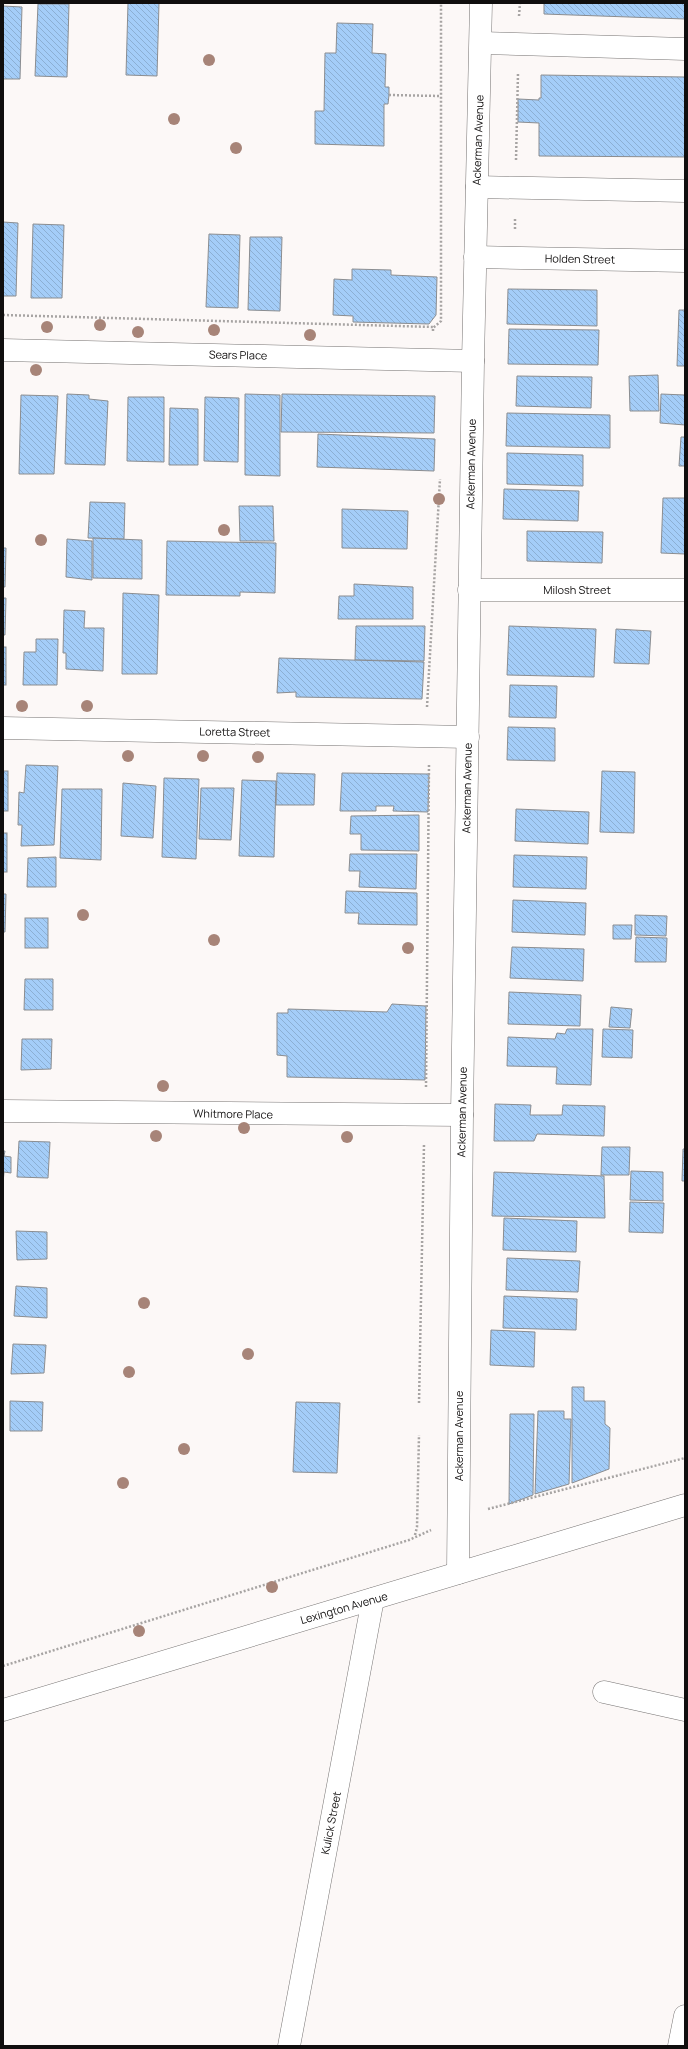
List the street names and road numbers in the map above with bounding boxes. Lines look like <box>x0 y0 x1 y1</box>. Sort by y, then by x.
street label: Ackerman Avenue <box>468 94 487 186</box>
street label: Holden Street <box>545 250 615 267</box>
street label: Sears Place <box>209 346 268 363</box>
street label: Ackerman Avenue <box>462 418 479 509</box>
street label: Milosh Street <box>543 582 611 597</box>
street label: Loretta Street <box>199 723 271 740</box>
street label: Ackerman Avenue <box>458 742 475 833</box>
street label: Ackerman Avenue <box>453 1066 470 1157</box>
street label: Whitmore Place <box>193 1105 274 1122</box>
street label: Ackerman Avenue <box>451 1390 466 1481</box>
street label: Lexington Avenue <box>298 1588 390 1627</box>
street label: Kulick Street <box>317 1790 344 1856</box>

